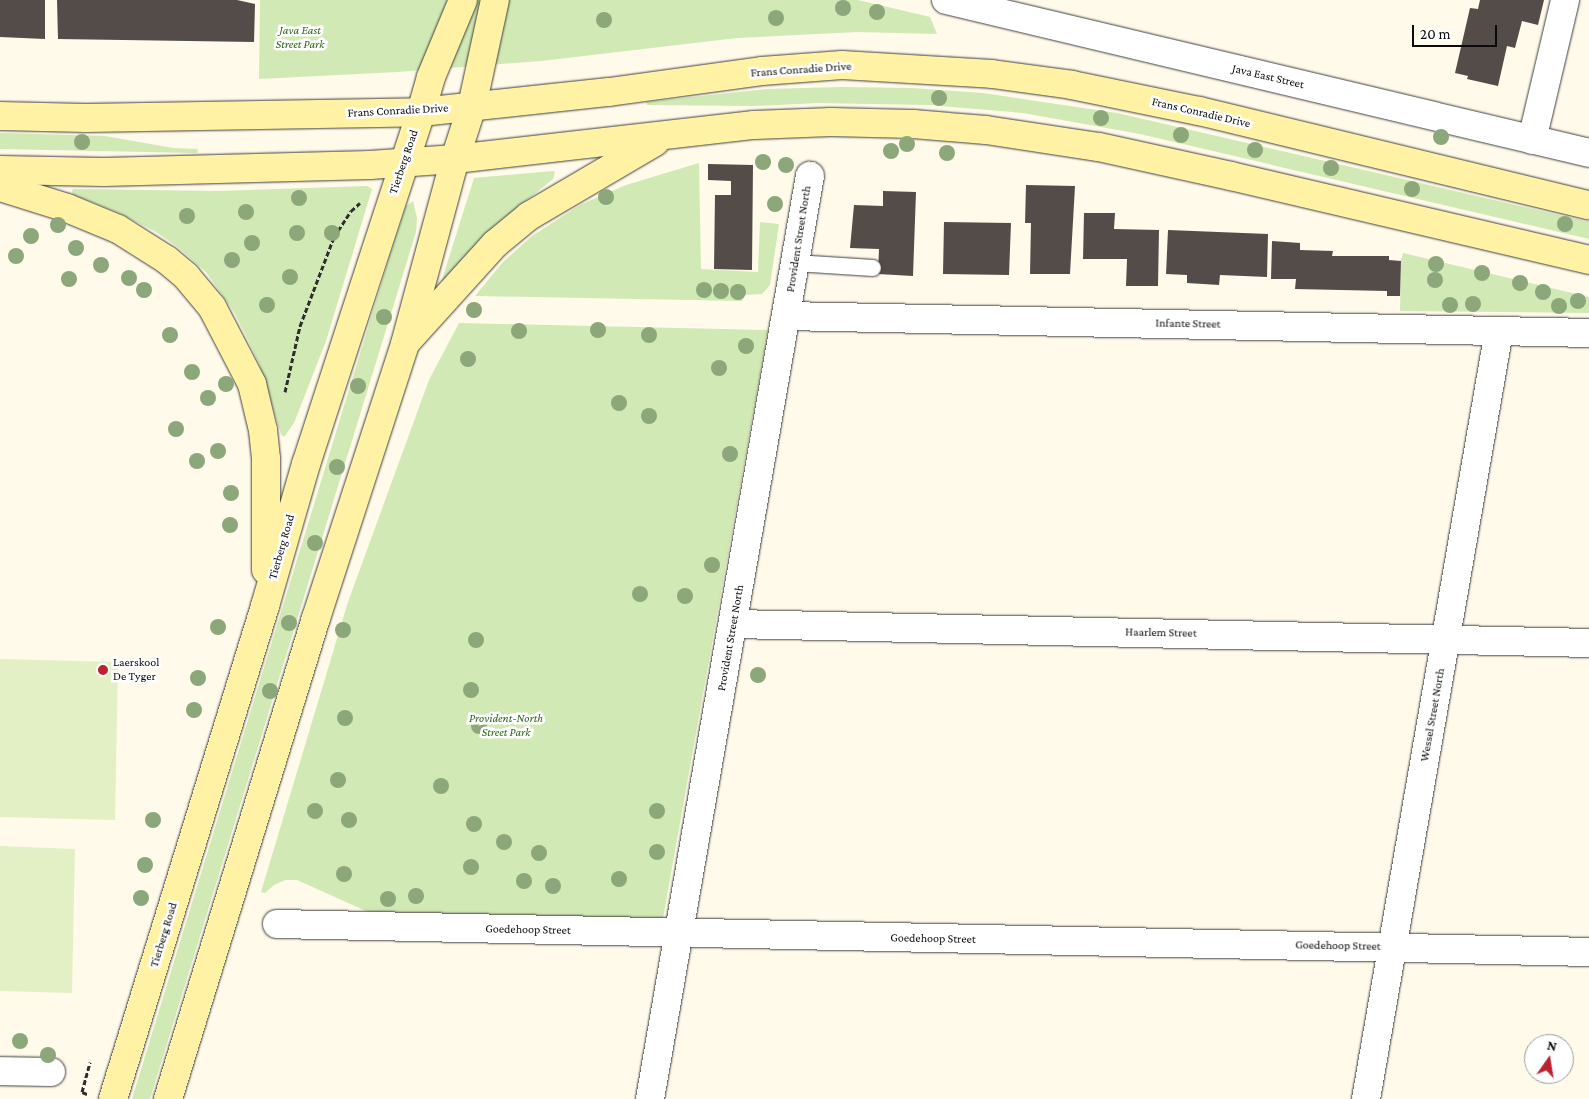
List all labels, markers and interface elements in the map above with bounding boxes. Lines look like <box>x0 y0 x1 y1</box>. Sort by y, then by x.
scale bar <box>1414 15 1499 47</box>
park label: Java East Street Park <box>276 24 324 52</box>
text: 20 m <box>1420 26 1451 42</box>
street label: Frans Conradie Drive <box>750 59 852 81</box>
street label: Java East Street <box>1231 62 1305 92</box>
street label: Frans Conradie Drive <box>1150 95 1252 131</box>
street label: Frans Conradie Drive <box>347 101 449 121</box>
street label: Tierberg Road <box>386 128 422 196</box>
street label: Provident Street North <box>783 185 815 293</box>
street label: Infante Street <box>1155 316 1221 332</box>
street label: Tierberg Road <box>266 513 298 581</box>
street label: Provident Street North <box>715 584 747 692</box>
street label: Haarlem Street <box>1125 625 1197 641</box>
place label: Laerskool De Tyger <box>113 656 159 684</box>
marker: Laerskool De Tyger <box>97 664 109 676</box>
street label: Wessel Street North <box>1418 667 1448 763</box>
park label: Provident-North Street Park <box>469 712 543 740</box>
street label: Tierberg Road <box>147 901 181 969</box>
street label: Goedehoop Street <box>485 922 571 938</box>
street label: Goedehoop Street <box>890 931 976 947</box>
street label: Goedehoop Street <box>1295 938 1381 954</box>
north arrow <box>1524 1034 1574 1084</box>
text: N <box>1546 1036 1559 1054</box>

